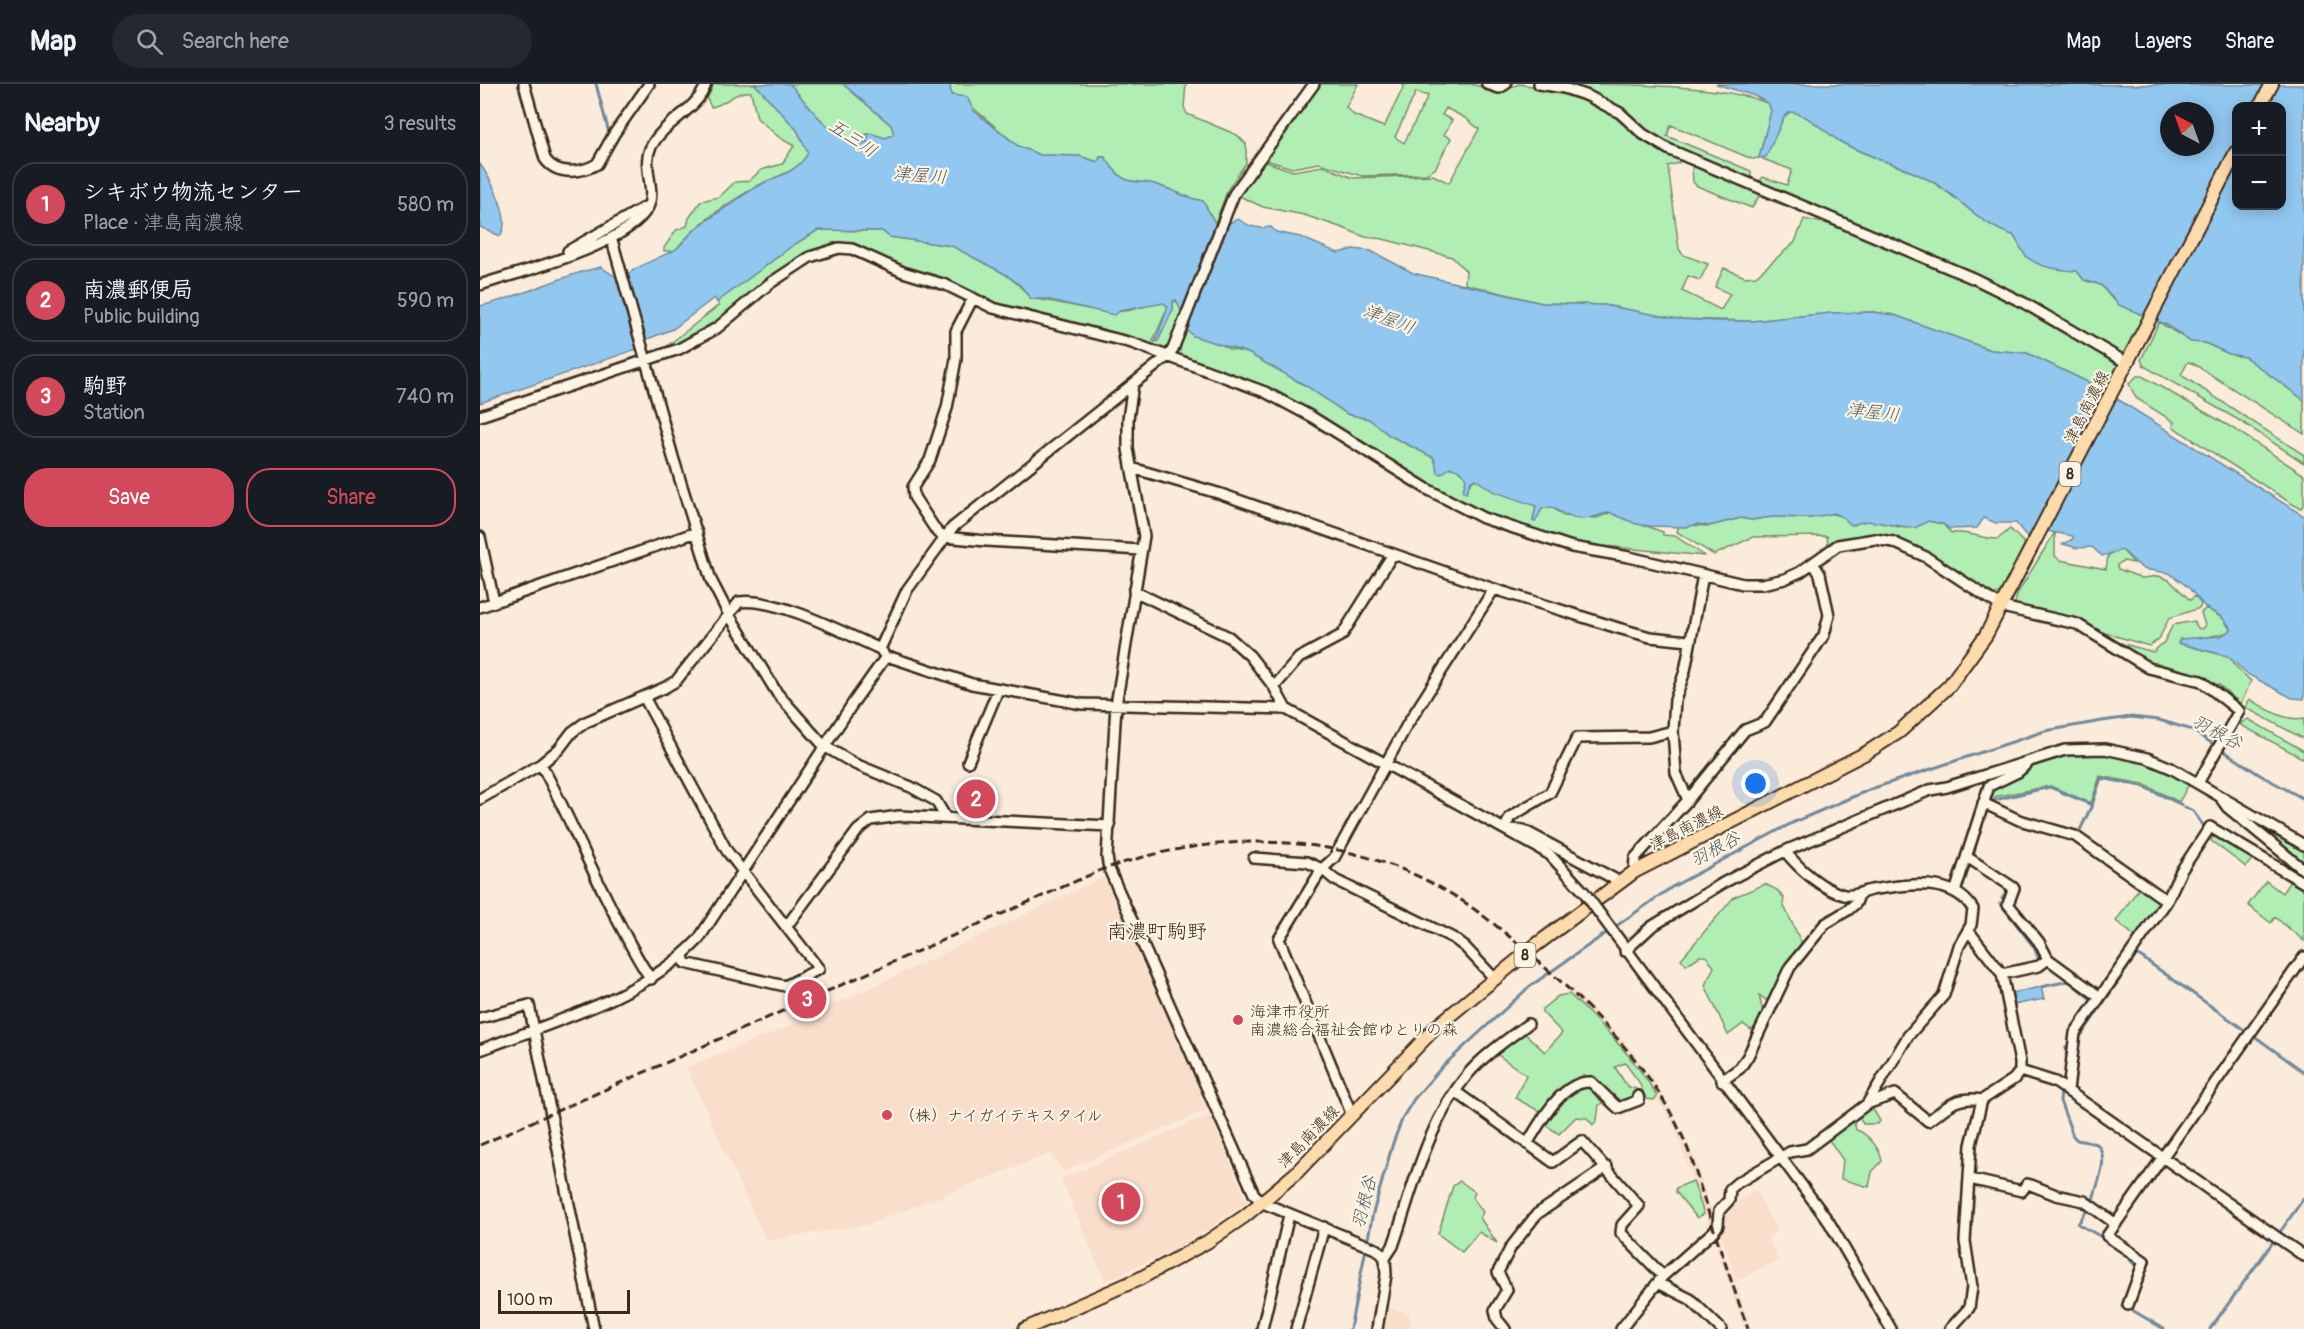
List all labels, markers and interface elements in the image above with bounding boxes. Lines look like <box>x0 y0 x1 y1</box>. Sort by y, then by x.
search box <box>112 14 532 68</box>
text: Map <box>30 24 76 59</box>
icon: search <box>133 25 166 58</box>
text: Search here <box>181 27 289 55</box>
text: Map <box>2066 28 2101 55</box>
text: Layers <box>2134 28 2192 55</box>
text: Share <box>2225 28 2274 55</box>
north arrow <box>2160 102 2214 156</box>
map controls <box>2232 102 2286 210</box>
button: + <box>2232 102 2286 156</box>
text: Nearby <box>24 107 100 139</box>
text: 3 results <box>384 111 456 136</box>
water label: 五三川 <box>824 114 882 163</box>
button: − <box>2232 156 2286 210</box>
water label: 津屋川 <box>892 162 948 189</box>
text: シキボウ物流センター <box>83 178 303 206</box>
text: 1 <box>42 192 49 217</box>
text: 580 m <box>397 192 454 217</box>
text: Place · 津島南濃線 <box>83 210 243 235</box>
text: 南濃郵便局 <box>83 276 193 304</box>
text: 2 <box>40 288 51 313</box>
text: 590 m <box>397 288 454 313</box>
water label: 津屋川 <box>1359 299 1418 340</box>
text: Public building <box>83 304 199 329</box>
street label: 津島南濃線 <box>2060 367 2114 448</box>
text: 駒野 <box>83 372 127 400</box>
text: 3 <box>40 384 51 409</box>
text: 740 m <box>396 384 454 409</box>
water label: 津屋川 <box>1845 398 1901 427</box>
text: Station <box>83 400 145 425</box>
road number: 8 <box>2060 462 2080 486</box>
button: Save <box>24 468 234 527</box>
button: Share <box>246 468 456 527</box>
water label: 羽根谷 <box>2188 710 2247 756</box>
your location <box>1741 769 1770 798</box>
pin: 2 <box>956 776 996 822</box>
street label: 津島南濃線 <box>1646 801 1727 855</box>
water label: 羽根谷 <box>1686 826 1745 872</box>
district label: 南濃町駒野 <box>1107 919 1207 944</box>
road number: 8 <box>1514 943 1536 967</box>
pin: 3 <box>788 976 826 1022</box>
place label: 海津市役所 南濃総合福祉会館ゆとりの森 <box>1250 1002 1458 1040</box>
marker: 海津市役所 南濃総合福祉会館ゆとりの森 <box>1231 1013 1245 1027</box>
street label: 津島南濃線 <box>1274 1101 1344 1172</box>
place label: （株）ナイガイテキスタイル <box>899 1106 1103 1126</box>
marker: （株）ナイガイテキスタイル <box>880 1108 894 1122</box>
water label: 羽根谷 <box>1347 1172 1382 1231</box>
pin: 1 <box>1102 1180 1140 1224</box>
scale bar <box>498 1287 630 1314</box>
text: 100 m <box>507 1290 553 1310</box>

